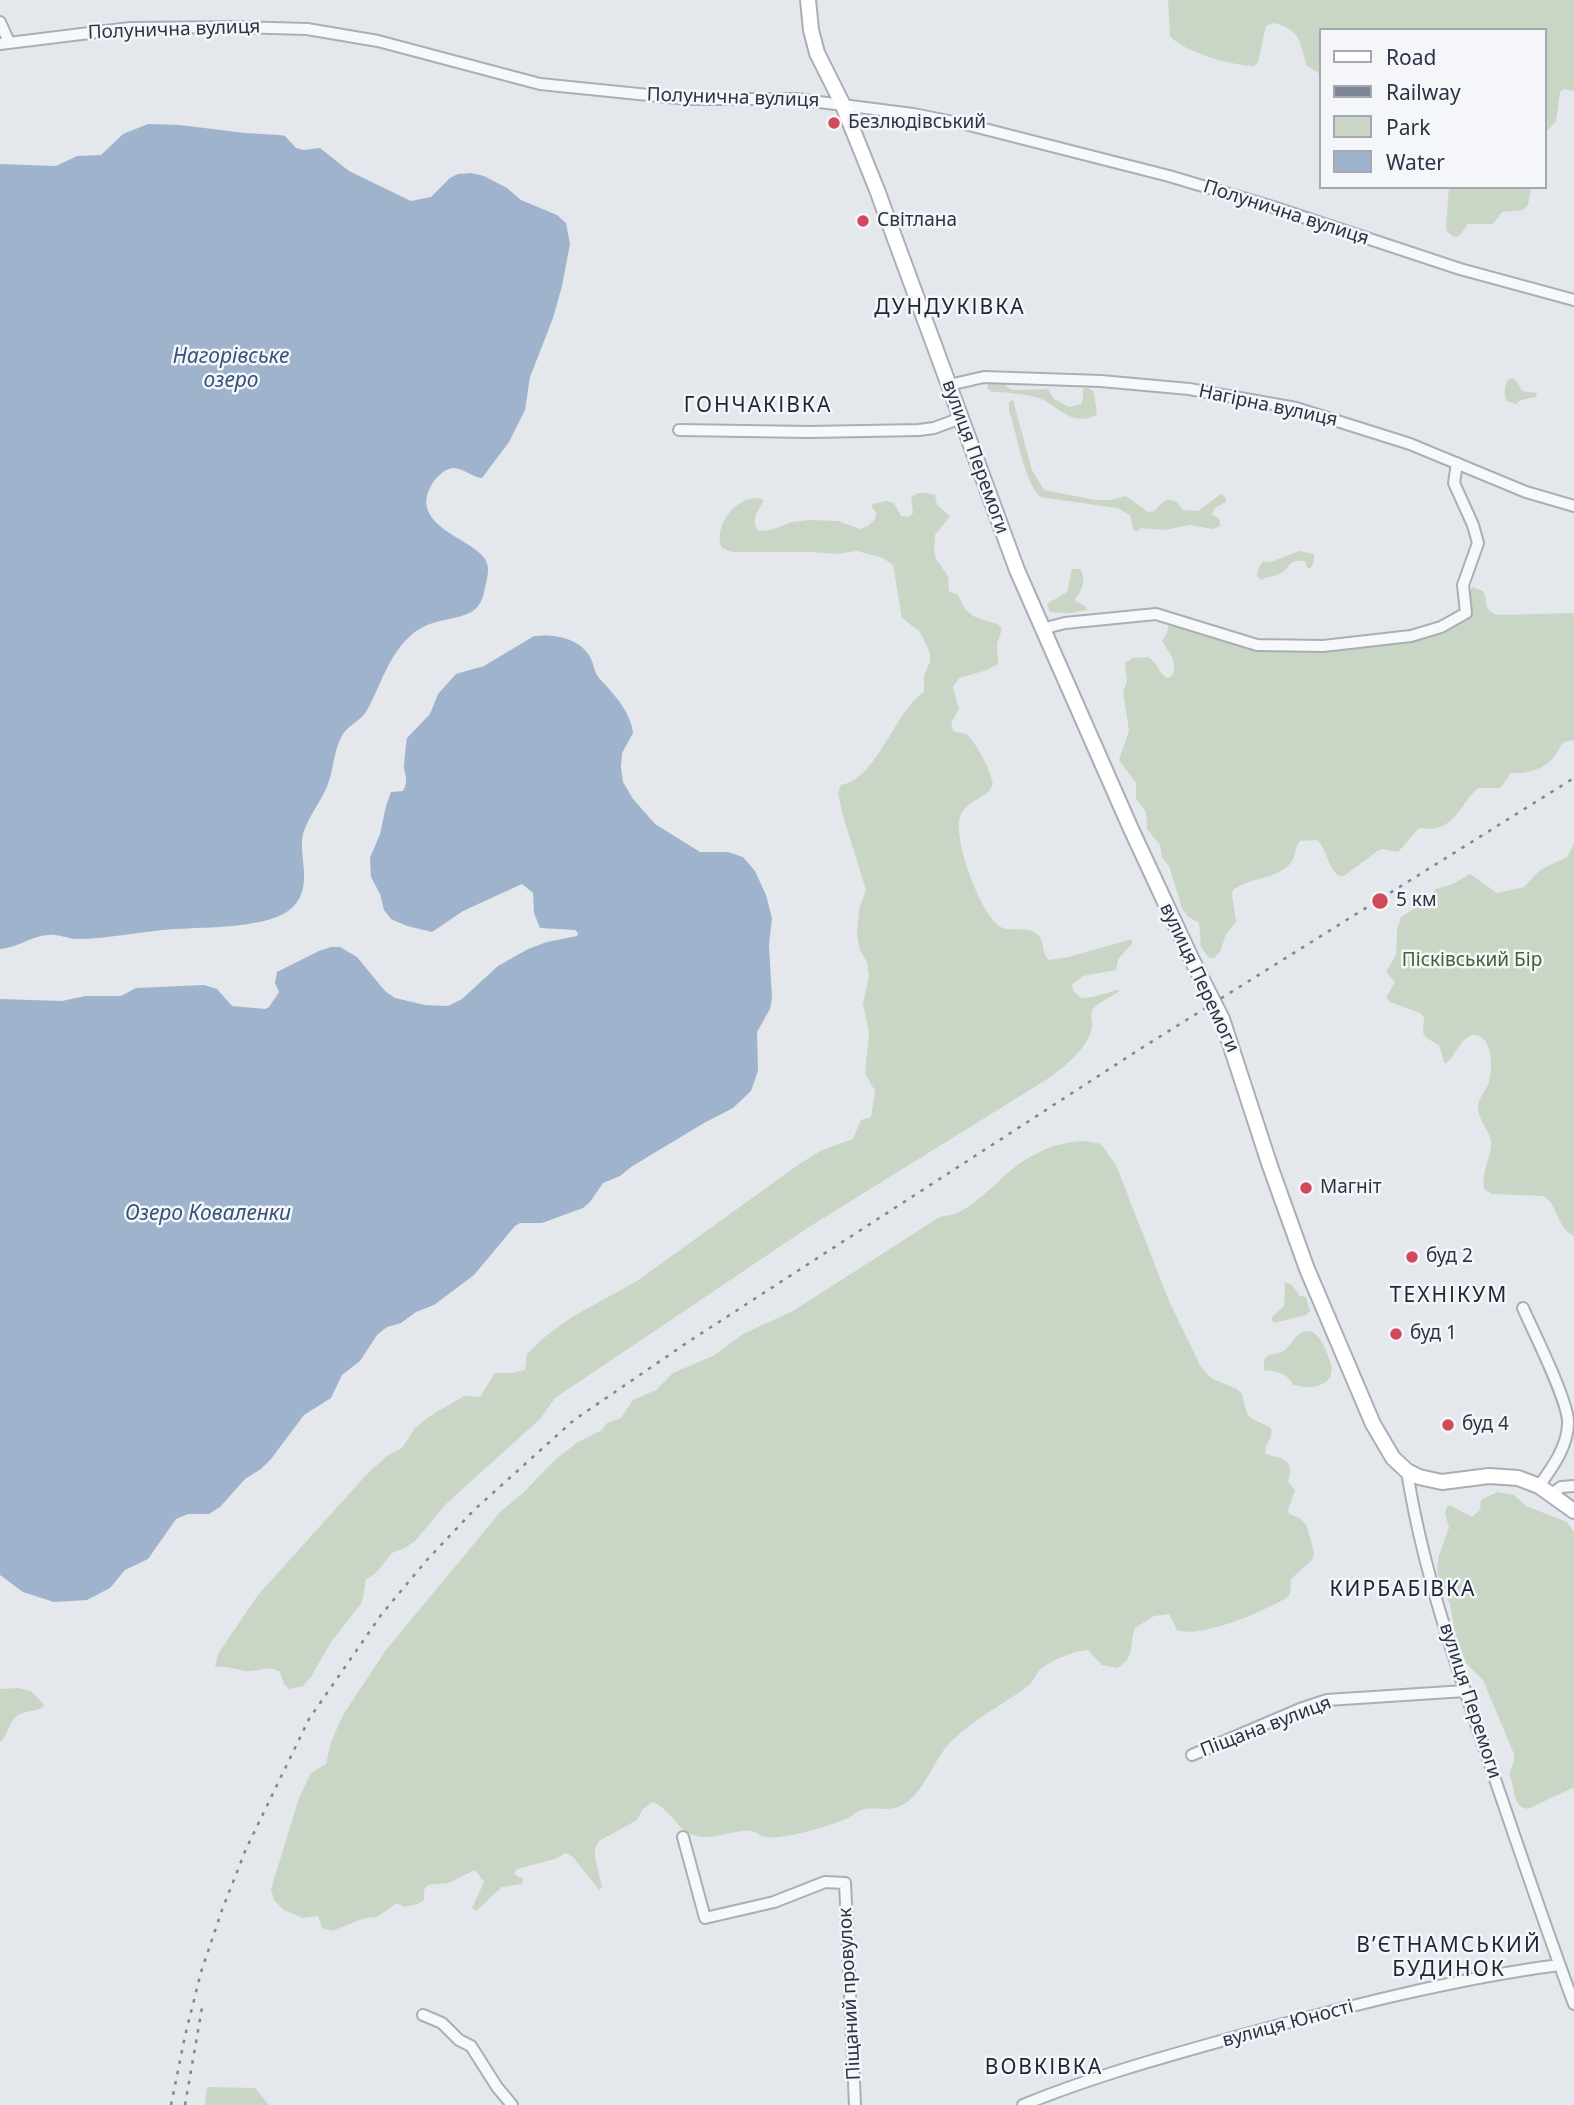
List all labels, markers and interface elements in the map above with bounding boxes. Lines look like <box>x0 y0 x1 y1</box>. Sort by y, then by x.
street label: Полунична вулиця <box>87 16 261 44</box>
legend <box>1318 28 1546 189</box>
text: Road <box>1386 43 1436 71</box>
text: Railway <box>1386 78 1461 106</box>
street label: Полунична вулиця <box>646 84 820 112</box>
place label: Безлюдівський <box>848 112 986 134</box>
text: Park <box>1386 113 1430 141</box>
marker: Безлюдівський <box>826 115 842 131</box>
text: Water <box>1386 148 1445 176</box>
street label: Полунична вулиця <box>1200 175 1372 251</box>
place label: Світлана <box>877 210 957 232</box>
marker: Світлана <box>855 213 871 229</box>
district label: ДУНДУКІВКА <box>876 295 1024 321</box>
water label: Нагорівське озеро <box>173 344 289 394</box>
street label: вулиця Перемоги <box>937 377 1013 537</box>
street label: Нагірна вулиця <box>1196 380 1340 432</box>
district label: ГОНЧАКІВКА <box>685 393 831 419</box>
place label: 5 км <box>1396 890 1436 912</box>
marker: 5 км <box>1370 891 1390 911</box>
street label: вулиця Перемоги <box>1154 900 1244 1056</box>
park label: Пісківський Бір <box>1402 950 1542 972</box>
place label: Магніт <box>1320 1177 1382 1199</box>
marker: Магніт <box>1298 1180 1314 1196</box>
water label: Озеро Коваленки <box>125 1201 291 1227</box>
place label: буд 2 <box>1426 1246 1473 1268</box>
marker: буд 2 <box>1404 1249 1420 1265</box>
district label: ТЕХНІКУМ <box>1391 1283 1507 1309</box>
place label: буд 1 <box>1410 1323 1457 1345</box>
marker: буд 1 <box>1388 1326 1404 1342</box>
place label: буд 4 <box>1462 1414 1509 1436</box>
marker: буд 4 <box>1440 1417 1456 1433</box>
district label: КИРБАБІВКА <box>1331 1577 1475 1603</box>
street label: вулиця Перемоги <box>1434 1620 1506 1782</box>
street label: Піщана вулиця <box>1197 1692 1335 1762</box>
street label: Піщаний провулок <box>834 1907 866 2081</box>
district label: В’ЄТНАМСЬКИЙ БУДИНОК <box>1358 1933 1540 1983</box>
street label: вулиця Юності <box>1220 1996 1356 2052</box>
district label: ВОВКІВКА <box>986 2055 1102 2081</box>

